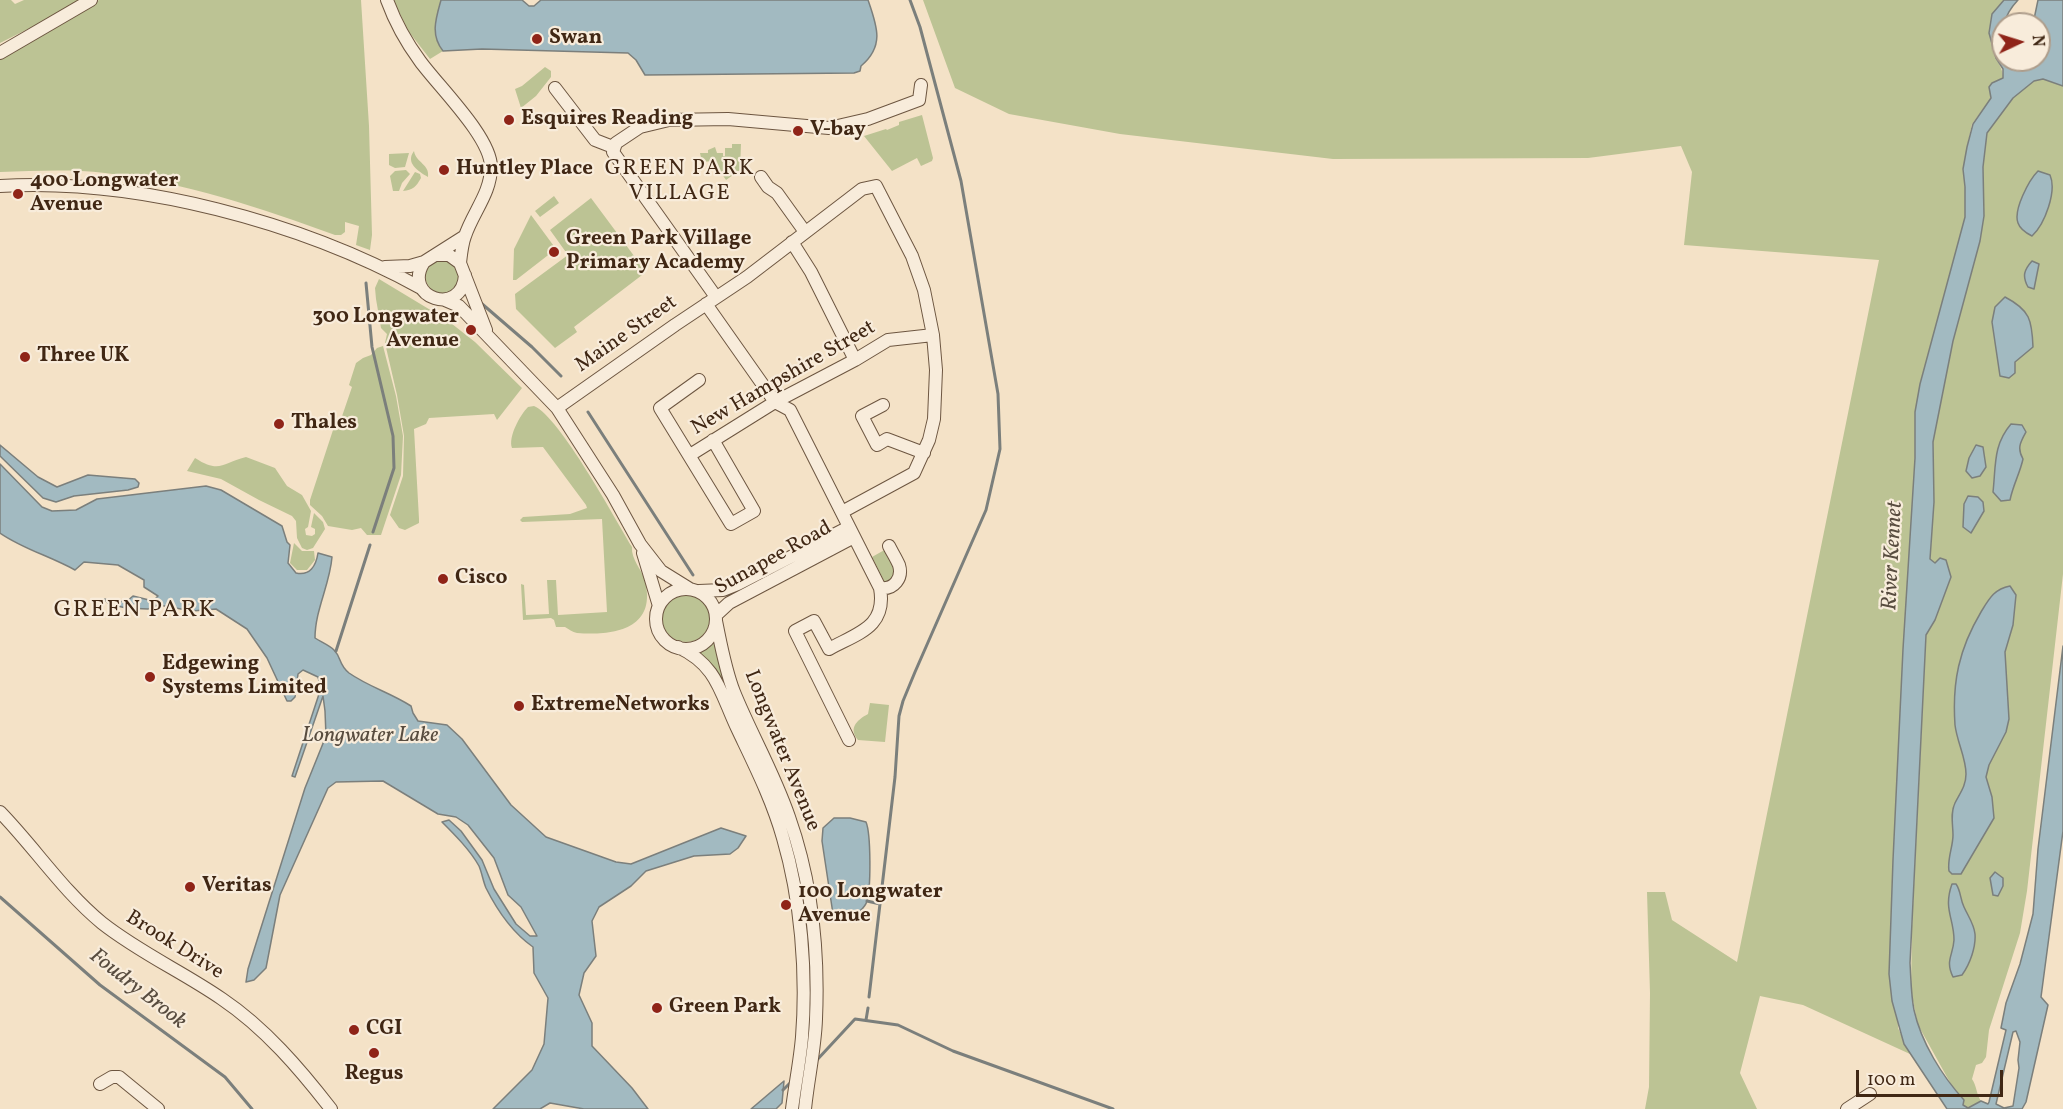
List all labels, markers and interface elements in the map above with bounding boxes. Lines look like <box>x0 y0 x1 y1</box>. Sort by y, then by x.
north arrow <box>1991 12 2051 72</box>
place label: Swan <box>549 26 602 52</box>
marker: Swan <box>530 32 544 46</box>
text: N <box>2026 34 2048 47</box>
place label: Esquires Reading <box>521 107 693 133</box>
marker: Esquires Reading <box>502 113 516 127</box>
place label: V-bay <box>810 118 866 144</box>
marker: V-bay <box>791 124 805 138</box>
place label: Huntley Place <box>456 157 593 183</box>
district label: GREEN PARK VILLAGE <box>605 157 755 208</box>
marker: Huntley Place <box>437 163 451 177</box>
place label: 400 Longwater Avenue <box>30 169 178 219</box>
marker: 400 Longwater Avenue <box>11 187 25 201</box>
place label: Green Park Village Primary Academy <box>566 227 751 277</box>
marker: Green Park Village Primary Academy <box>547 245 561 259</box>
street label: Maine Street <box>571 291 683 379</box>
place label: 300 Longwater Avenue <box>312 305 459 355</box>
street label: New Hampshire Street <box>687 316 881 442</box>
marker: 300 Longwater Avenue <box>464 323 478 337</box>
place label: Three UK <box>37 344 129 370</box>
marker: Three UK <box>18 350 32 364</box>
place label: Thales <box>291 411 357 437</box>
marker: Thales <box>272 417 286 431</box>
water label: River Kennet <box>1878 501 1910 611</box>
street label: Sunapee Road <box>711 516 837 602</box>
place label: Cisco <box>455 566 507 592</box>
marker: Cisco <box>436 572 450 586</box>
district label: GREEN PARK <box>54 598 216 626</box>
place label: Edgewing Systems Limited <box>162 652 327 702</box>
street label: Longwater Avenue <box>737 667 825 835</box>
marker: Edgewing Systems Limited <box>143 670 157 684</box>
place label: ExtremeNetworks <box>531 693 710 719</box>
marker: ExtremeNetworks <box>512 699 526 713</box>
water label: Longwater Lake <box>302 724 438 750</box>
place label: Veritas <box>202 874 272 900</box>
marker: Veritas <box>183 880 197 894</box>
place label: 100 Longwater Avenue <box>798 880 943 930</box>
marker: 100 Longwater Avenue <box>779 898 793 912</box>
street label: Brook Drive <box>120 906 228 986</box>
water label: Foudry Brook <box>83 944 191 1036</box>
place label: Green Park <box>669 995 781 1021</box>
marker: Green Park <box>650 1001 664 1015</box>
place label: CGI <box>366 1017 402 1043</box>
marker: CGI <box>347 1023 361 1037</box>
marker: Regus <box>367 1046 381 1060</box>
scale bar <box>1859 1058 2006 1096</box>
place label: Regus <box>344 1062 404 1088</box>
text: 100 m <box>1867 1068 1916 1093</box>

